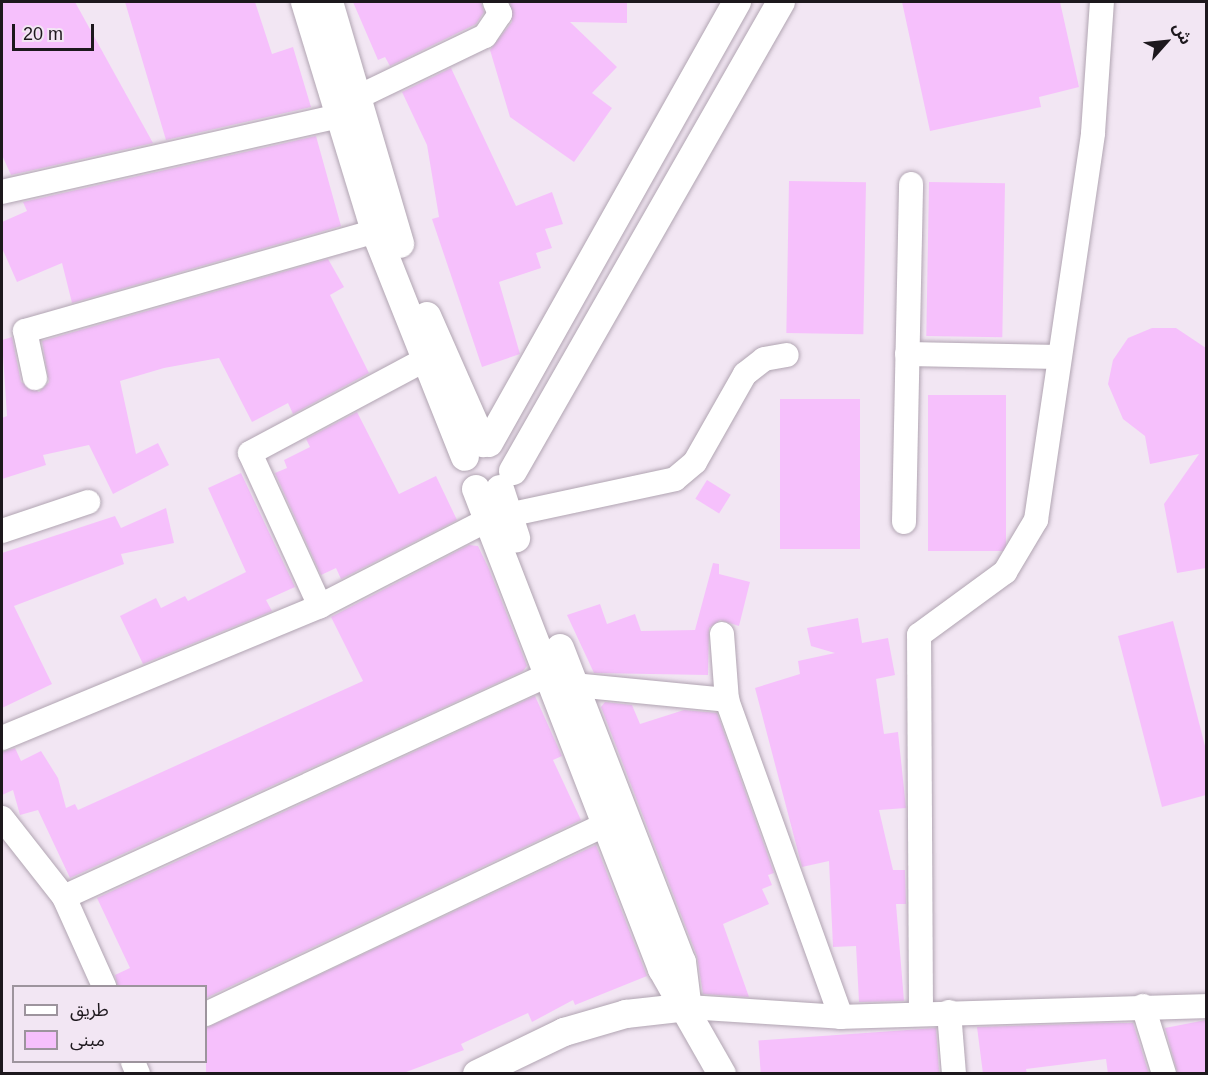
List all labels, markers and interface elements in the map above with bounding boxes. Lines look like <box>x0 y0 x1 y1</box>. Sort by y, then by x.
scale bar <box>15 12 98 50</box>
north arrow <box>1136 12 1196 72</box>
text: ش <box>1170 20 1195 47</box>
text: 20 m <box>23 24 63 44</box>
legend <box>12 985 207 1063</box>
text: طريق <box>70 1000 109 1020</box>
text: مبنى <box>70 1030 105 1050</box>

